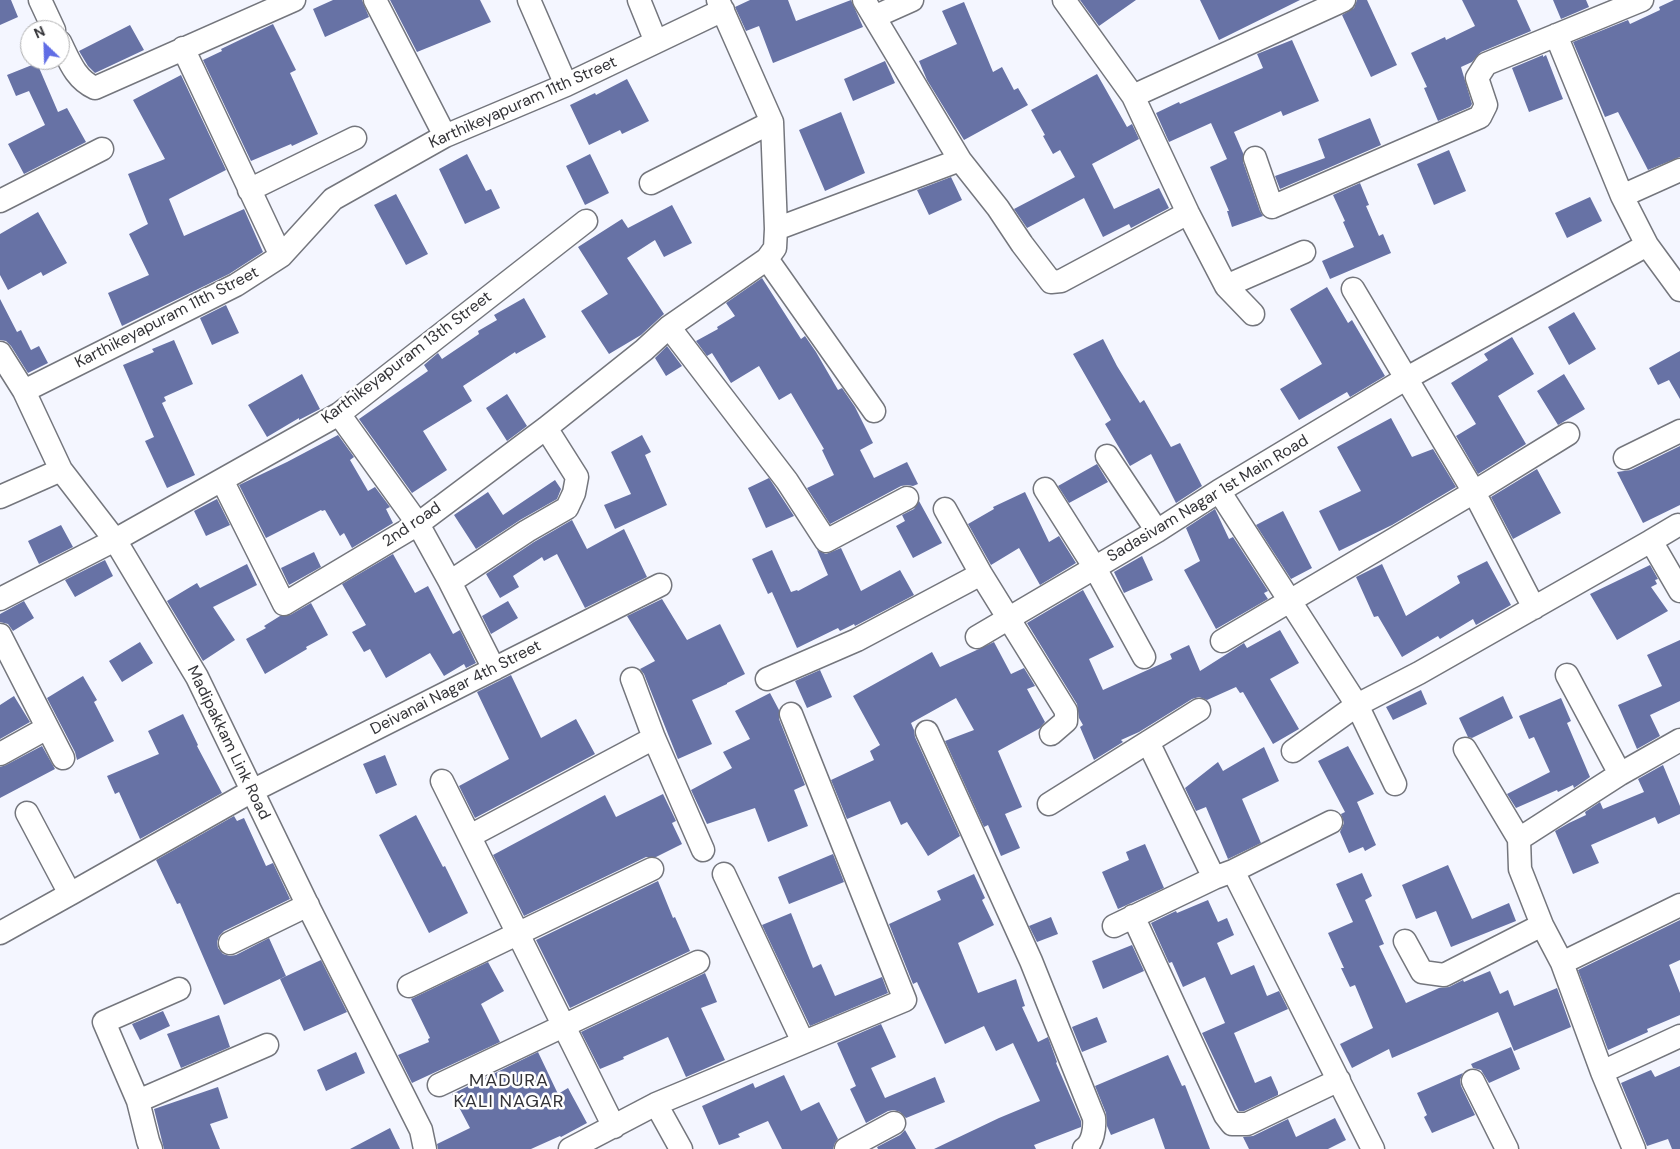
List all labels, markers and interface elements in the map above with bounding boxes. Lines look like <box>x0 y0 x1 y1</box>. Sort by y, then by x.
north arrow <box>20 20 70 70</box>
text: N <box>31 22 48 43</box>
street label: Karthikeyapuram 11th Street <box>426 53 620 153</box>
street label: Karthikeyapuram 11th Street <box>72 263 262 373</box>
street label: Karthikeyapuram 13th Street <box>318 288 496 428</box>
street label: Sadasivam Nagar 1st Main Road <box>1104 431 1312 567</box>
street label: 2nd road <box>379 498 445 552</box>
street label: Deivanai Nagar 4th Street <box>367 637 545 739</box>
street label: Madipakkam Link Road <box>182 663 274 823</box>
district label: MADURA KALI NAGAR <box>452 1070 566 1112</box>

